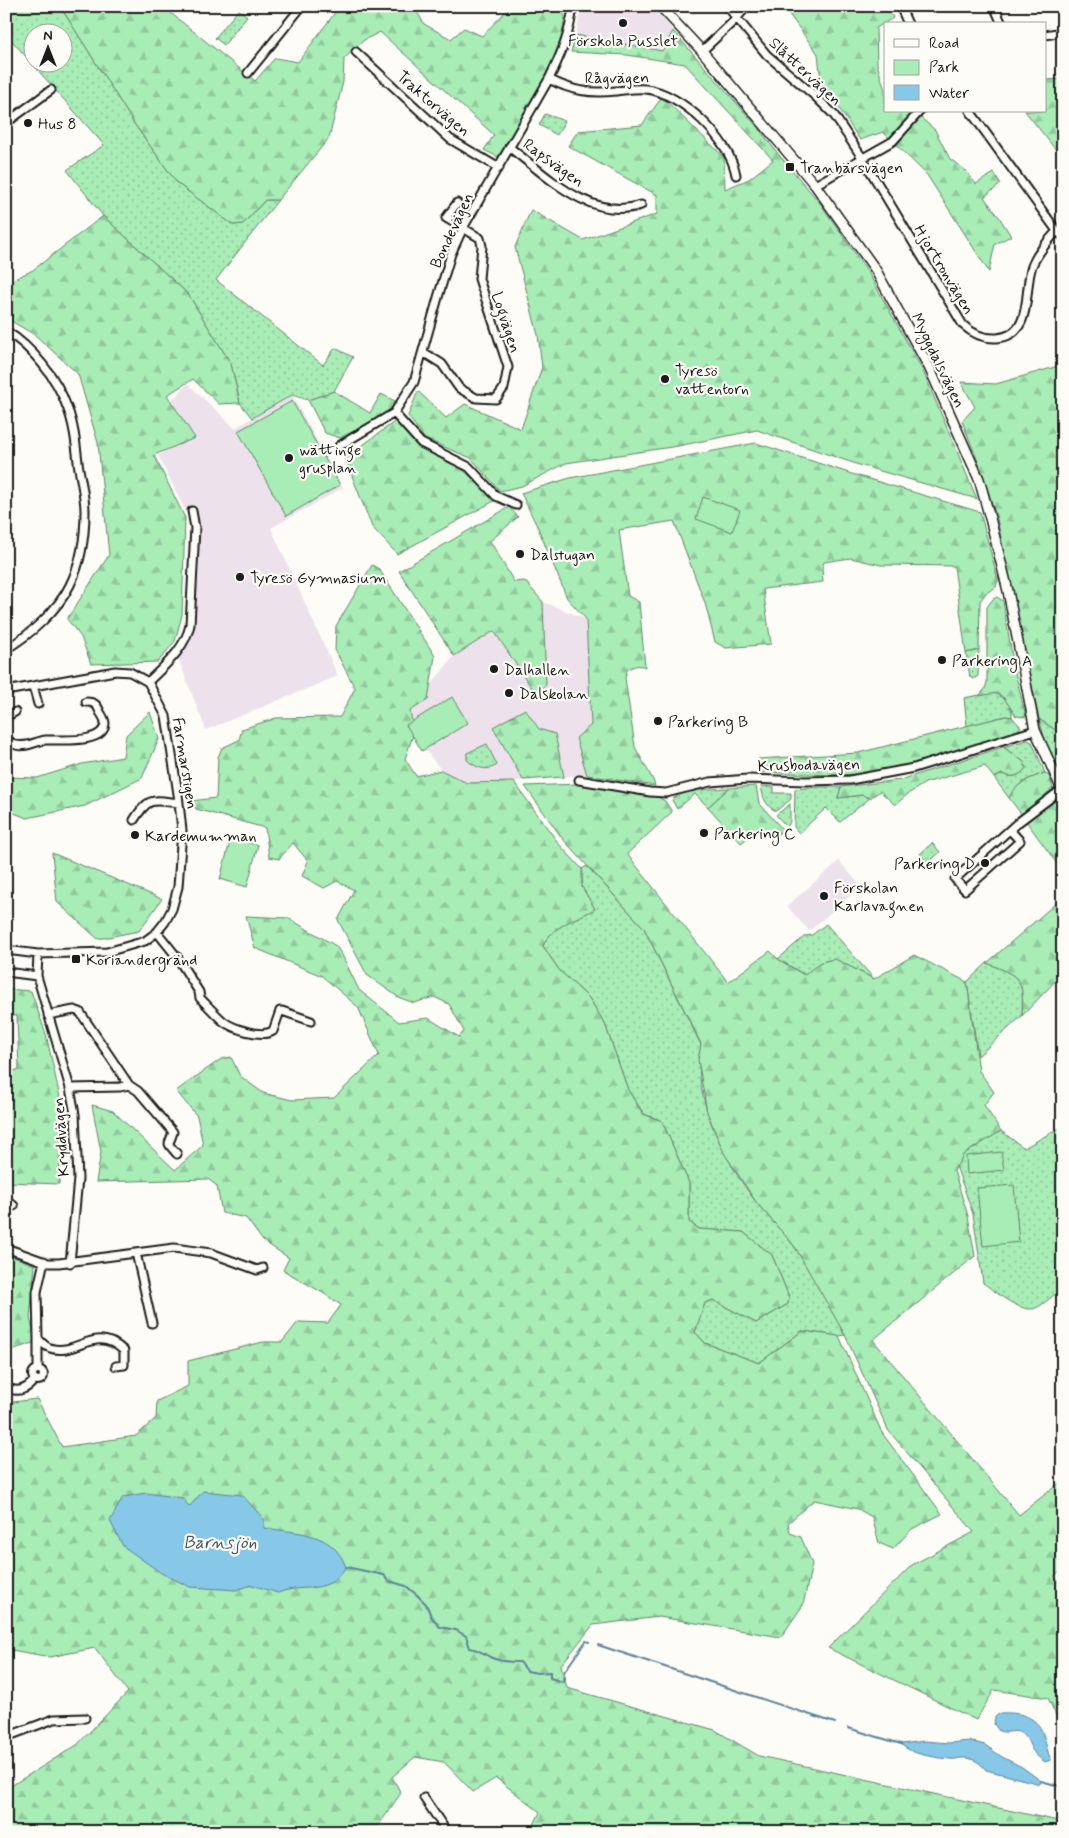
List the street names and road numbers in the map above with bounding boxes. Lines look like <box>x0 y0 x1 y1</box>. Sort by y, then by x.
street label: Slåttervägen <box>764 33 846 111</box>
street label: Traktorvägen <box>392 67 474 142</box>
street label: Rågvägen <box>585 68 649 89</box>
street label: Rapsvägen <box>518 134 588 192</box>
street label: Bondevägen <box>426 189 479 272</box>
street label: Hjortronvägen <box>909 221 979 319</box>
street label: Logvägen <box>485 289 525 356</box>
street label: Myggdalsvägen <box>905 310 970 412</box>
street label: Farmarstigen <box>167 716 202 811</box>
street label: Krusbodavägen <box>758 754 860 777</box>
street label: Kryddvägen <box>48 1097 75 1177</box>

